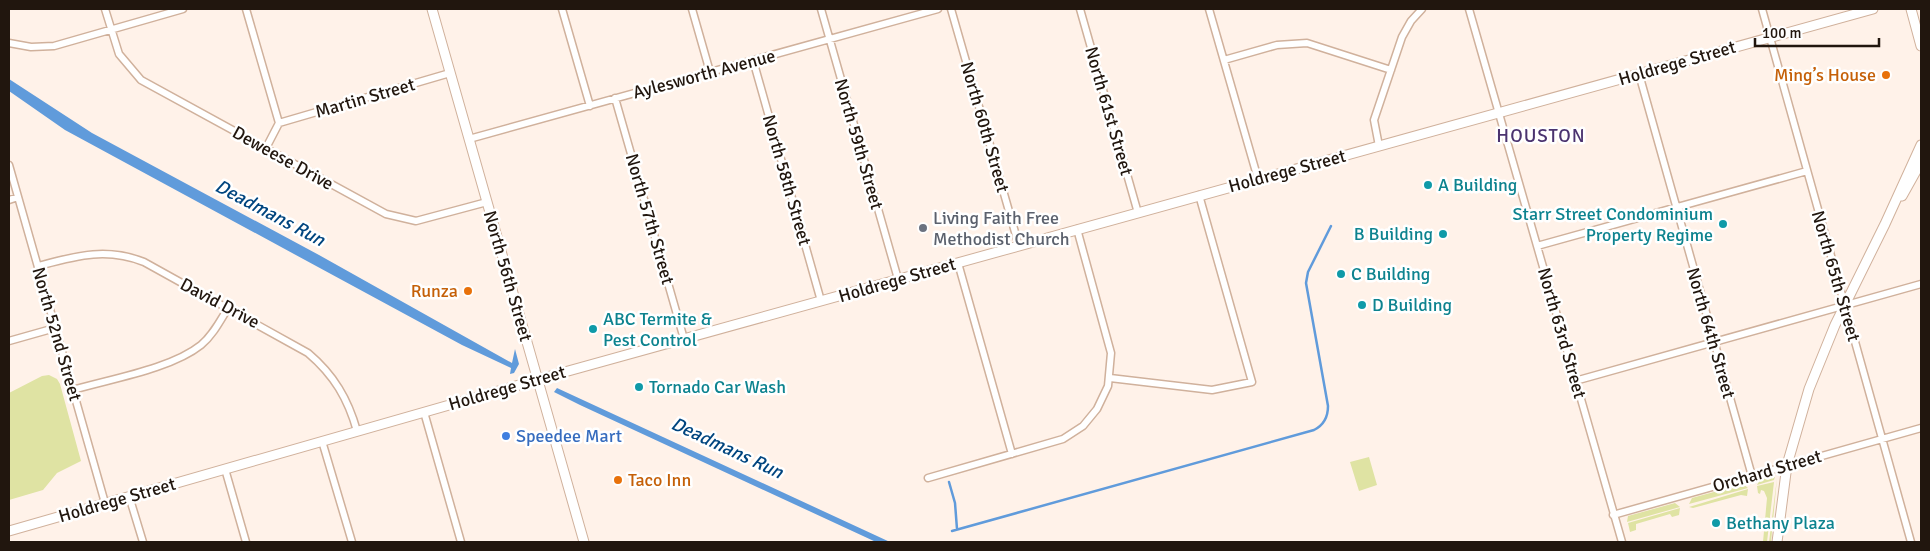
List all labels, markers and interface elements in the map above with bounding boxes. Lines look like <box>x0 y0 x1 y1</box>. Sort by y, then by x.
scale bar <box>1755 15 1879 47</box>
text: 100 m <box>1762 24 1802 42</box>
street label: Holdrege Street <box>1616 36 1738 90</box>
street label: Aylesworth Avenue <box>630 44 778 104</box>
street label: North 61st Street <box>1080 44 1138 178</box>
street label: North 60th Street <box>956 59 1014 195</box>
place label: Ming’s House <box>1774 64 1876 86</box>
marker: Ming’s House <box>1880 69 1892 81</box>
street label: Martin Street <box>313 73 417 123</box>
street label: North 59th Street <box>830 76 888 212</box>
street label: North 58th Street <box>758 112 816 248</box>
street label: Deweese Drive <box>229 121 337 195</box>
district label: HOUSTON <box>1496 124 1586 148</box>
street label: Holdrege Street <box>1226 145 1348 197</box>
street label: North 57th Street <box>621 151 679 287</box>
water label: Deadmans Run <box>211 174 330 252</box>
place label: A Building <box>1438 174 1517 196</box>
marker: A Building <box>1422 179 1434 191</box>
place label: Starr Street Condominium Property Regime <box>1513 203 1713 246</box>
place label: Living Faith Free Methodist Church <box>933 207 1070 250</box>
street label: North 56th Street <box>479 208 537 344</box>
street label: North 65th Street <box>1807 208 1865 344</box>
marker: Starr Street Condominium Property Regime <box>1717 218 1729 230</box>
marker: Living Faith Free Methodist Church <box>917 222 929 234</box>
place label: B Building <box>1354 223 1433 245</box>
marker: B Building <box>1437 228 1449 240</box>
street label: Holdrege Street <box>836 253 958 307</box>
place label: C Building <box>1351 263 1430 285</box>
street label: North 52nd Street <box>27 264 87 404</box>
street label: North 63rd Street <box>1533 265 1591 401</box>
street label: North 64th Street <box>1682 265 1740 401</box>
marker: C Building <box>1335 268 1347 280</box>
street label: David Drive <box>176 273 264 333</box>
place label: Runza <box>411 280 458 302</box>
marker: Runza <box>462 285 474 297</box>
place label: D Building <box>1372 294 1452 316</box>
marker: D Building <box>1356 299 1368 311</box>
place label: ABC Termite & Pest Control <box>603 308 712 351</box>
marker: ABC Termite & Pest Control <box>587 323 599 335</box>
street label: Holdrege Street <box>446 361 568 415</box>
place label: Tornado Car Wash <box>649 376 786 398</box>
marker: Tornado Car Wash <box>633 381 645 393</box>
water label: Deadmans Run <box>667 412 787 485</box>
place label: Speedee Mart <box>516 425 622 447</box>
marker: Speedee Mart <box>500 430 512 442</box>
street label: Orchard Street <box>1710 445 1824 497</box>
place label: Taco Inn <box>628 469 691 491</box>
street label: Holdrege Street <box>56 473 178 527</box>
marker: Taco Inn <box>612 474 624 486</box>
place label: Bethany Plaza <box>1726 512 1835 534</box>
marker: Bethany Plaza <box>1710 517 1722 529</box>

